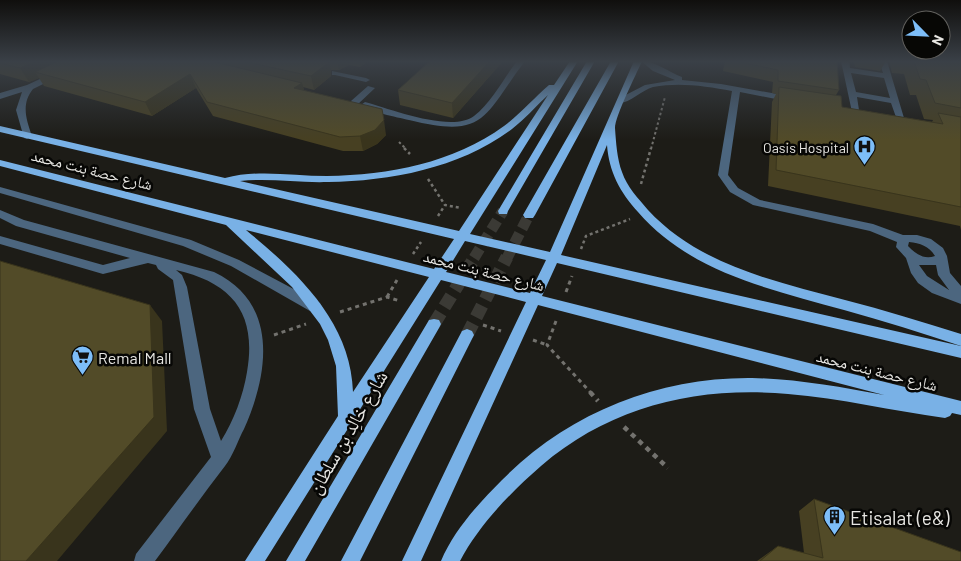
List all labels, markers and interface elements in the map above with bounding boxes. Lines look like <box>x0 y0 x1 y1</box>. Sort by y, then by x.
north arrow <box>901 10 951 60</box>
text: N <box>929 33 948 48</box>
hospital icon: Oasis Hospital <box>853 135 877 166</box>
place label: Oasis Hospital <box>763 139 849 156</box>
street label: شارع حصة بنت محمد <box>29 145 155 195</box>
street label: شارع حصة بنت محمد <box>421 246 547 296</box>
supermarket icon: Remal Mall <box>70 345 94 376</box>
street label: شارع حصة بنت محمد <box>814 346 940 396</box>
place label: Remal Mall <box>98 348 172 367</box>
street label: شارع خالِد بن سلطان <box>302 366 393 498</box>
building icon: Etisalat (e&) <box>822 505 846 536</box>
place label: Etisalat (e&) <box>850 506 950 529</box>

